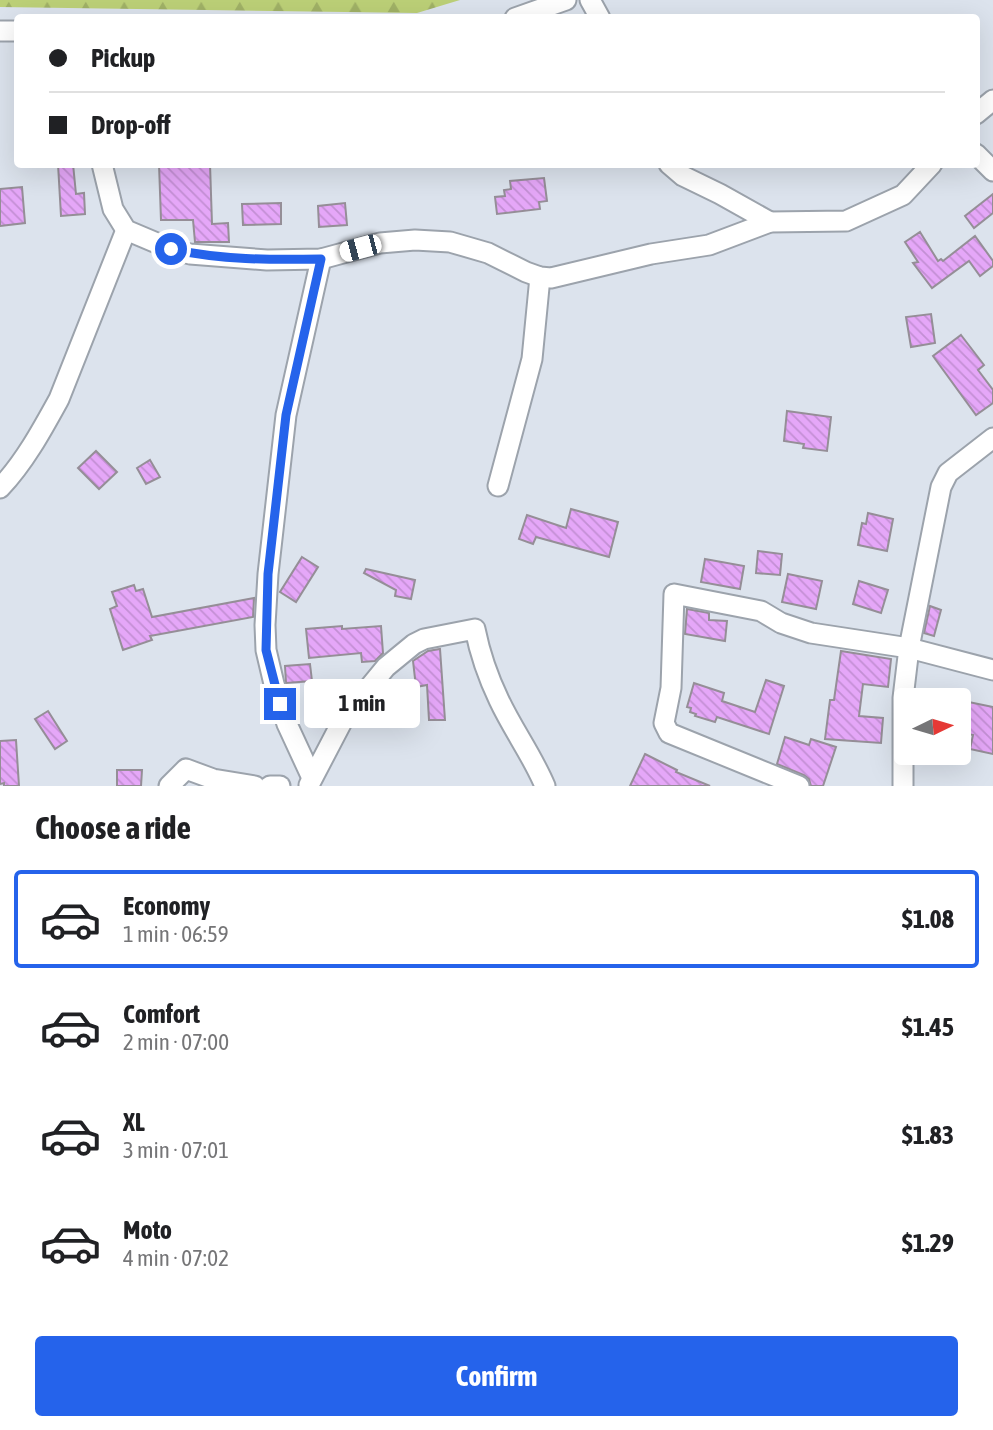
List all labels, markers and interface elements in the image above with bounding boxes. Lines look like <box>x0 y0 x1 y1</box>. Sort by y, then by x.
text: Pickup <box>91 43 155 73</box>
text: Drop-off <box>91 110 171 140</box>
car <box>337 232 384 264</box>
route start <box>155 233 187 265</box>
callout: 1 min <box>304 680 420 728</box>
route end <box>264 688 296 720</box>
north arrow <box>894 688 971 765</box>
map controls <box>894 688 971 765</box>
text: 1 min <box>339 690 385 716</box>
text: Choose a ride <box>35 809 191 846</box>
icon: car <box>39 888 102 951</box>
text: Economy <box>123 891 210 921</box>
text: $1.08 <box>902 904 954 934</box>
text: 1 min · 06:59 <box>123 921 229 947</box>
icon: car <box>39 996 102 1059</box>
text: Comfort <box>123 999 200 1029</box>
text: $1.45 <box>902 1012 954 1042</box>
text: 2 min · 07:00 <box>123 1029 229 1055</box>
icon: car <box>39 1104 102 1167</box>
text: XL <box>123 1107 145 1137</box>
text: $1.83 <box>902 1120 954 1150</box>
text: 3 min · 07:01 <box>123 1137 229 1163</box>
icon: car <box>39 1212 102 1275</box>
text: Moto <box>123 1215 172 1245</box>
text: $1.29 <box>902 1228 954 1258</box>
text: 4 min · 07:02 <box>123 1245 229 1271</box>
button: Confirm <box>35 1336 958 1416</box>

